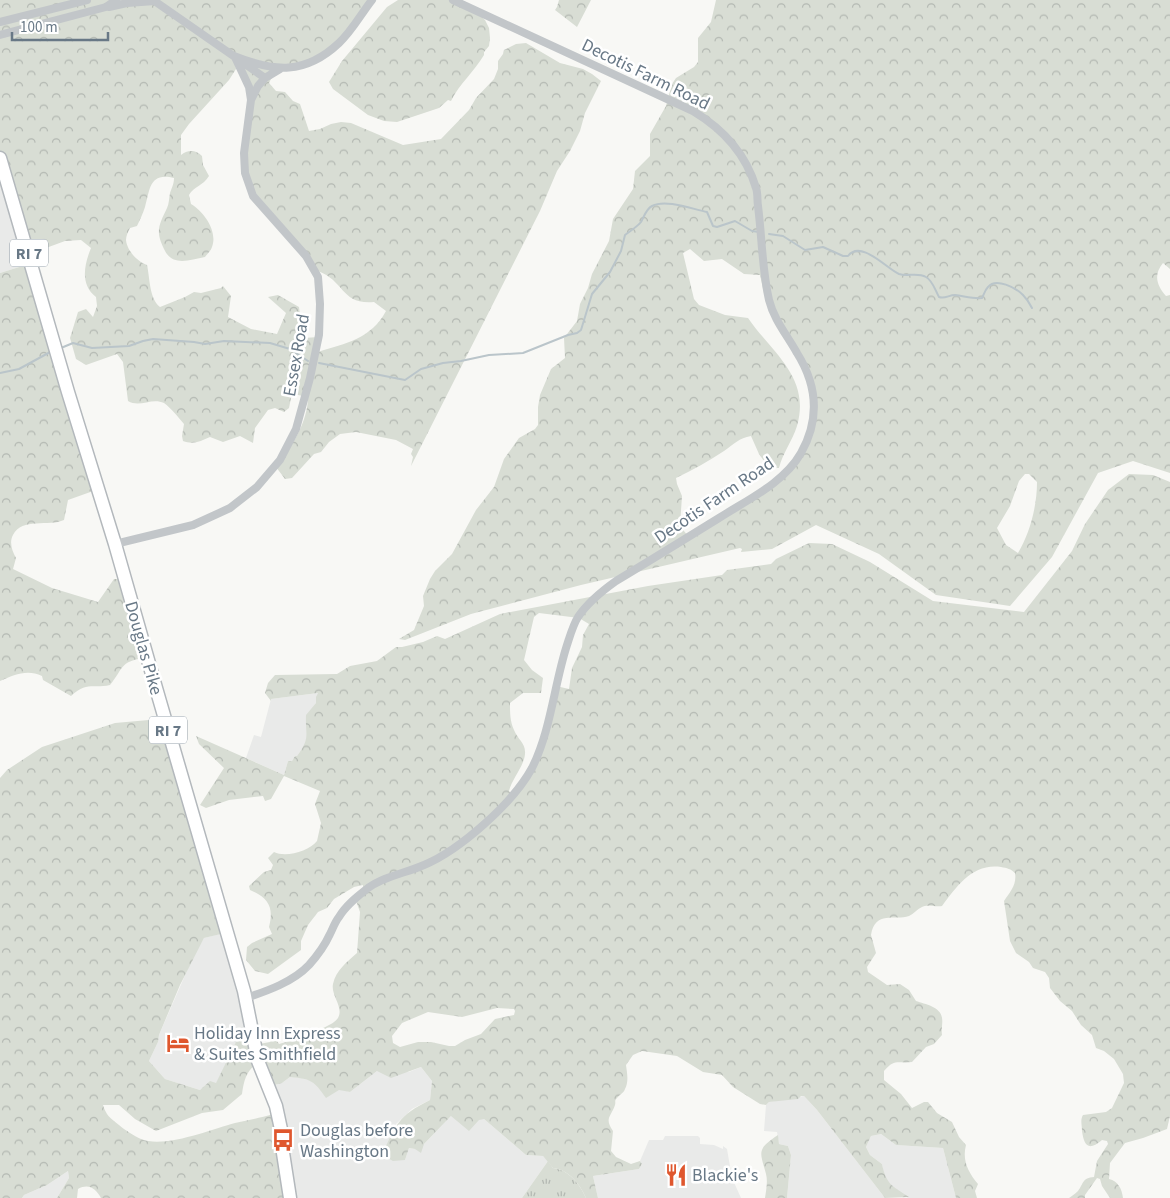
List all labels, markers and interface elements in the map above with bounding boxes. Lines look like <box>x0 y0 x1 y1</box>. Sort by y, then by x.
scale bar <box>12 10 109 42</box>
text: 100 m <box>20 17 58 38</box>
street label: Decotis Farm Road <box>578 33 714 116</box>
road number: RI 7 <box>10 240 48 266</box>
street label: Essex Road <box>277 312 316 398</box>
street label: Decotis Farm Road <box>649 451 779 550</box>
street label: Douglas Pike <box>118 598 169 698</box>
road number: RI 7 <box>149 716 187 744</box>
place label: Holiday Inn Express & Suites Smithfield <box>194 1021 341 1067</box>
hotel icon: Holiday Inn Express & Suites Smithfield <box>165 1030 191 1056</box>
place label: Douglas before Washington <box>300 1118 413 1164</box>
bus stop icon: Douglas before Washington <box>270 1127 296 1153</box>
restaurant icon: Blackie's <box>663 1162 689 1188</box>
place label: Blackie's <box>692 1163 758 1188</box>

